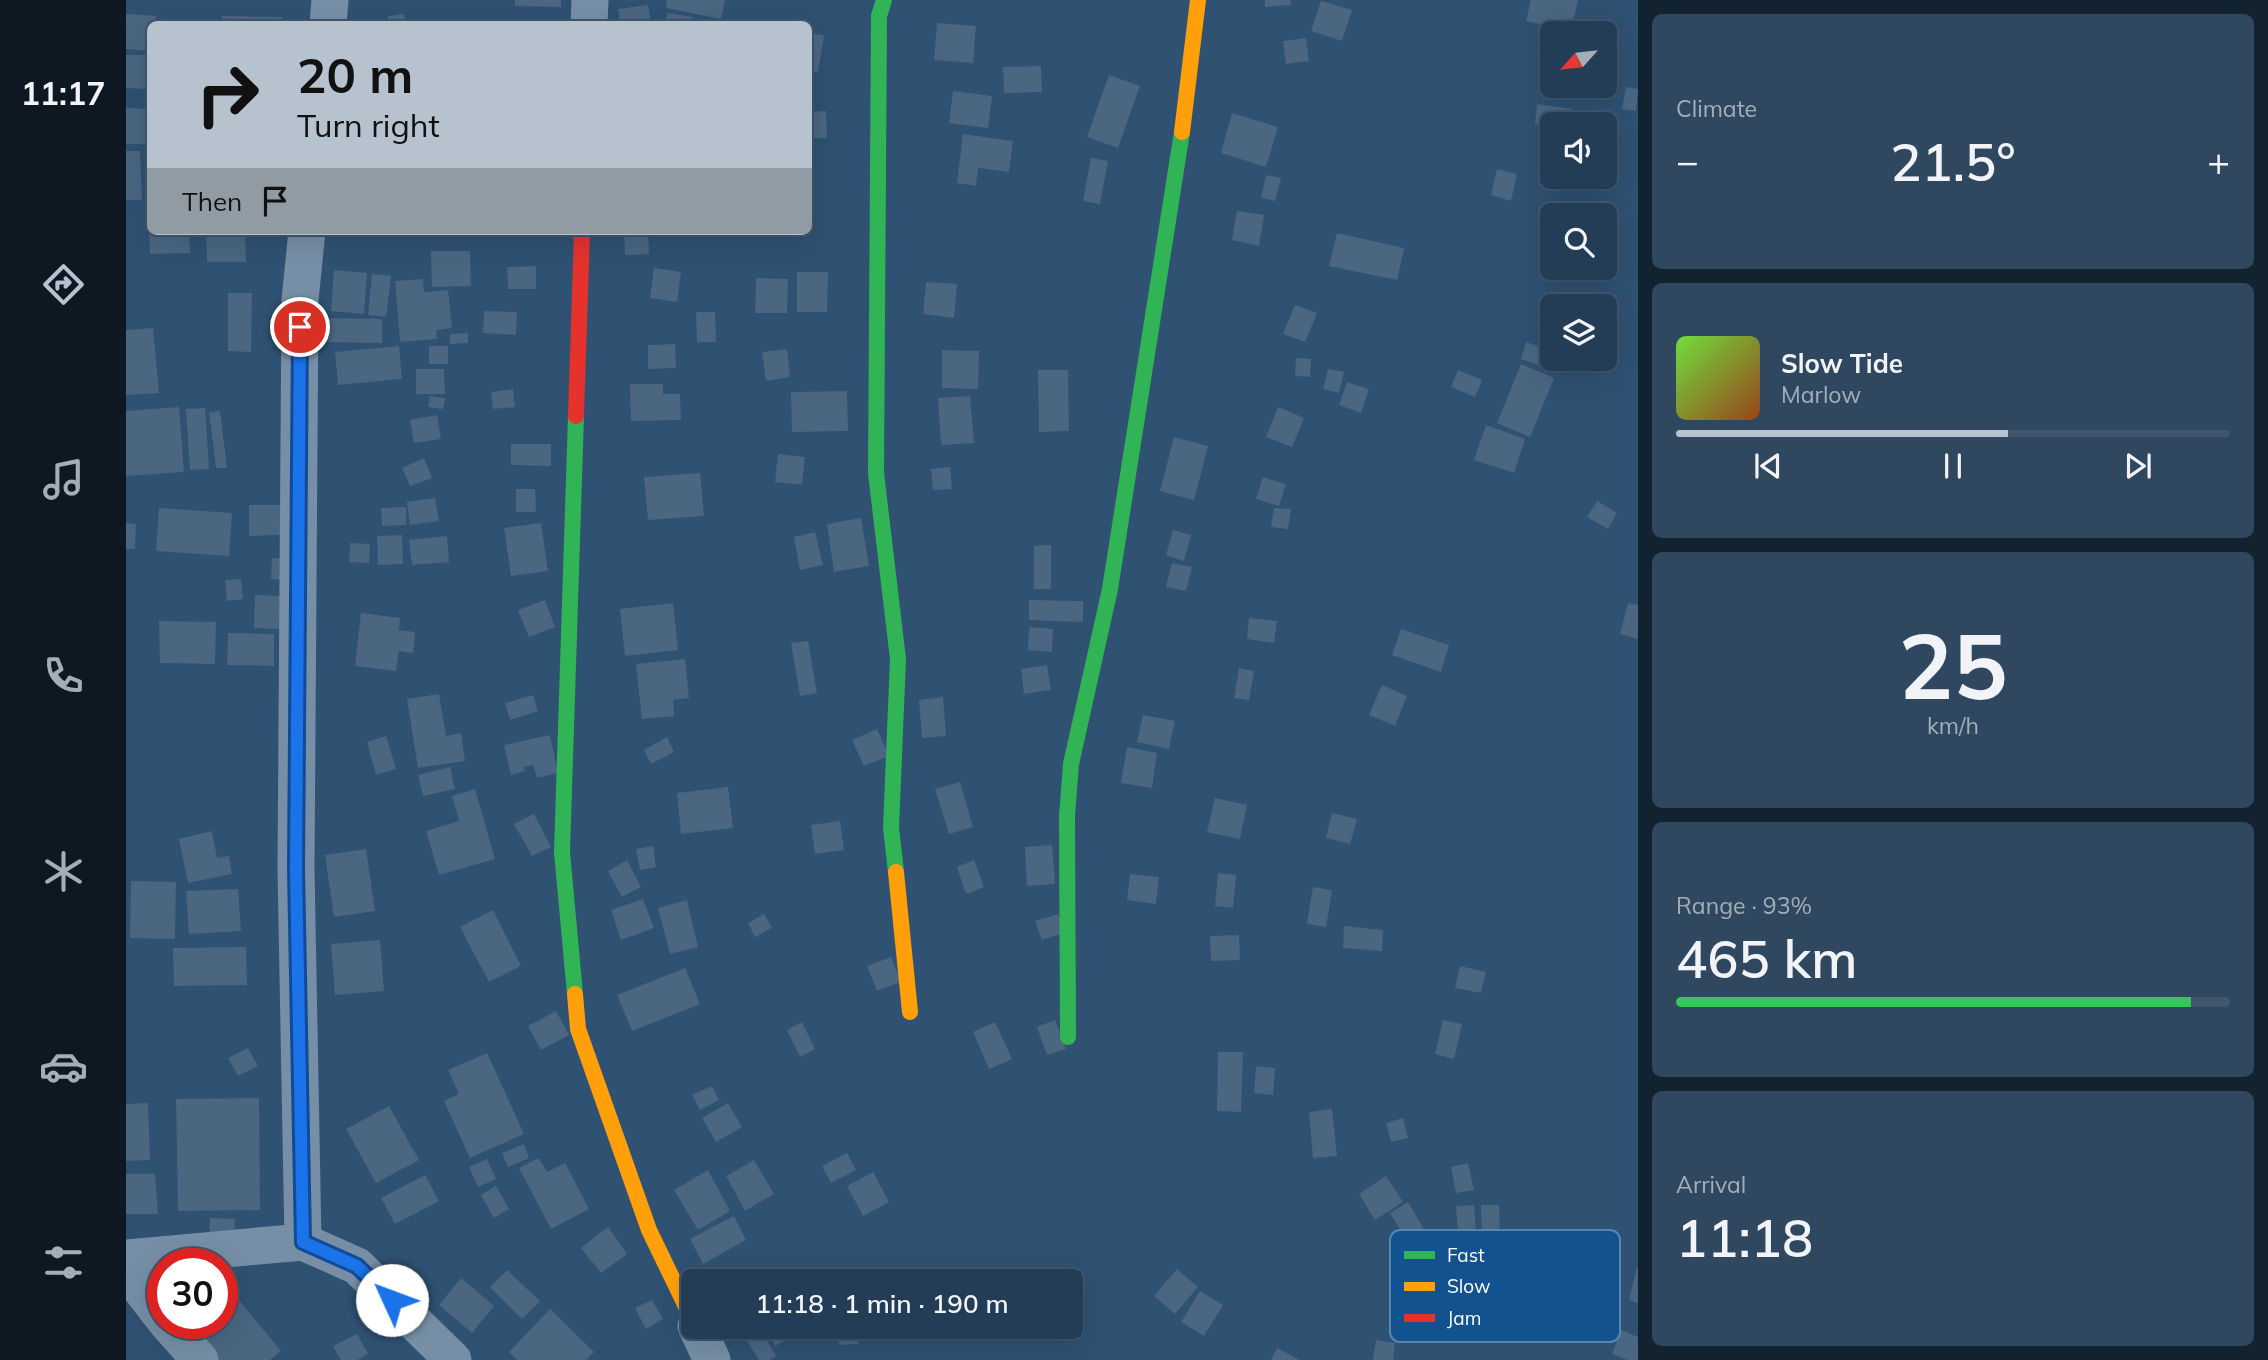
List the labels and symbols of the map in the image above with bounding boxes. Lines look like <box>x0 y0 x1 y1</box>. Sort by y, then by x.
north arrow <box>1540 21 1617 98</box>
pin <box>270 297 330 357</box>
legend <box>1390 1230 1620 1342</box>
text: Fast <box>1447 1243 1485 1267</box>
speed limit sign: 30 <box>147 1248 238 1339</box>
position arrow <box>355 1263 429 1337</box>
text: Slow <box>1447 1274 1491 1298</box>
text: Jam <box>1447 1306 1481 1330</box>

